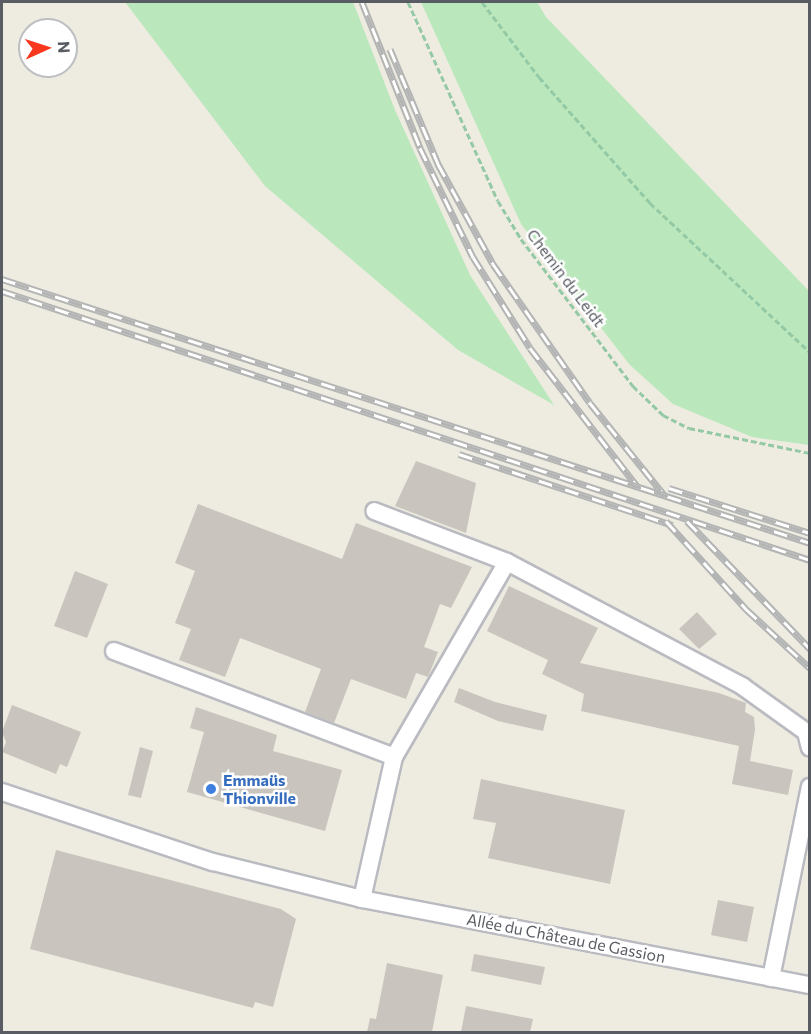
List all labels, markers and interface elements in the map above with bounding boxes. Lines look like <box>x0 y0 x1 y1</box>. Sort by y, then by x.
north arrow <box>18 18 78 78</box>
text: N <box>55 41 74 54</box>
street label: Chemin du Leidt <box>523 225 609 331</box>
place label: Emmaüs Thionville <box>223 770 296 808</box>
marker: Emmaüs Thionville <box>204 782 218 796</box>
street label: Allée du Château de Gassion <box>465 909 667 967</box>

